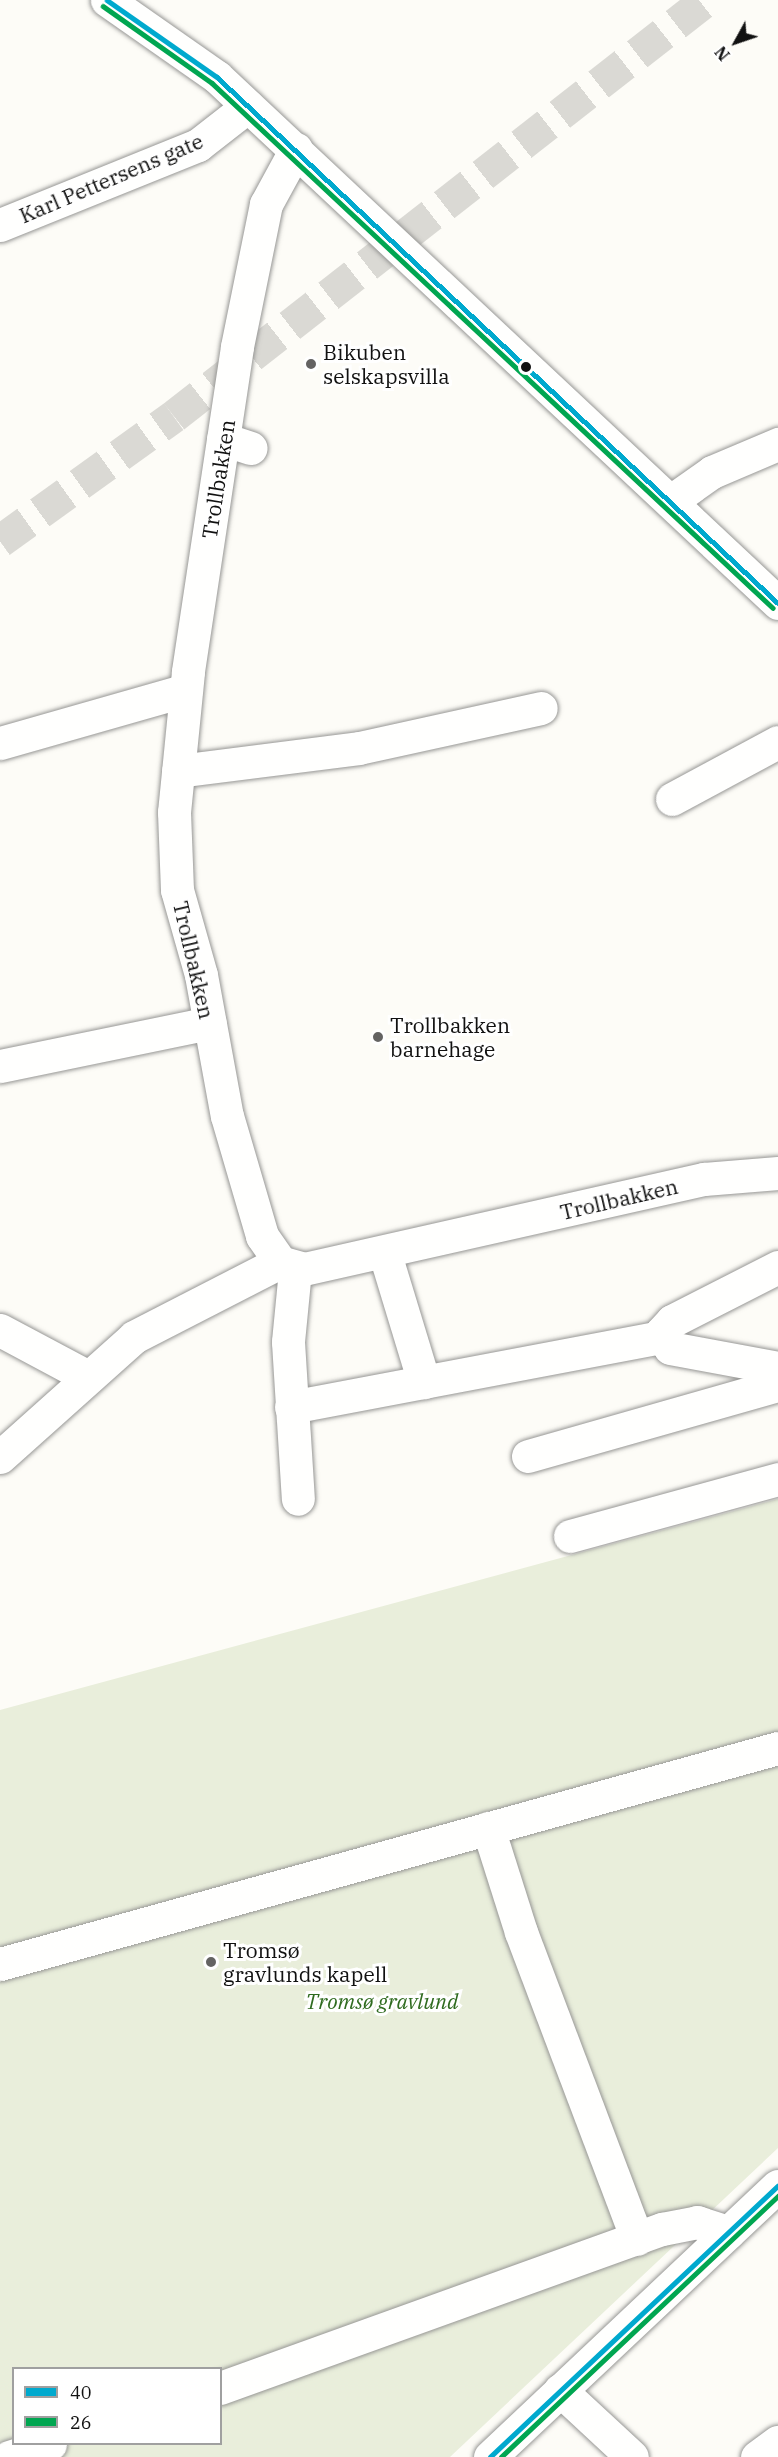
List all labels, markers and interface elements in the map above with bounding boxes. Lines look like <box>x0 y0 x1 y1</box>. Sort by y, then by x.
north arrow <box>706 12 766 72</box>
text: N <box>710 42 734 65</box>
street label: Karl Pettersens gate <box>15 128 207 228</box>
place label: Bikuben selskapsvilla <box>323 339 450 389</box>
marker: Bikuben selskapsvilla <box>304 357 318 371</box>
unlabelled marker <box>520 361 532 373</box>
street label: Trollbakken <box>196 418 240 540</box>
street label: Trollbakken <box>168 899 220 1021</box>
place label: Trollbakken barnehage <box>390 1012 510 1062</box>
marker: Trollbakken barnehage <box>371 1030 385 1044</box>
street label: Trollbakken <box>558 1173 680 1225</box>
place label: Tromsø gravlunds kapell <box>223 1937 387 1987</box>
marker: Tromsø gravlunds kapell <box>204 1955 218 1969</box>
park label: Tromsø gravlund <box>306 1988 458 2014</box>
legend <box>12 2367 222 2445</box>
text: 40 <box>70 2381 92 2404</box>
text: 26 <box>70 2411 92 2434</box>

